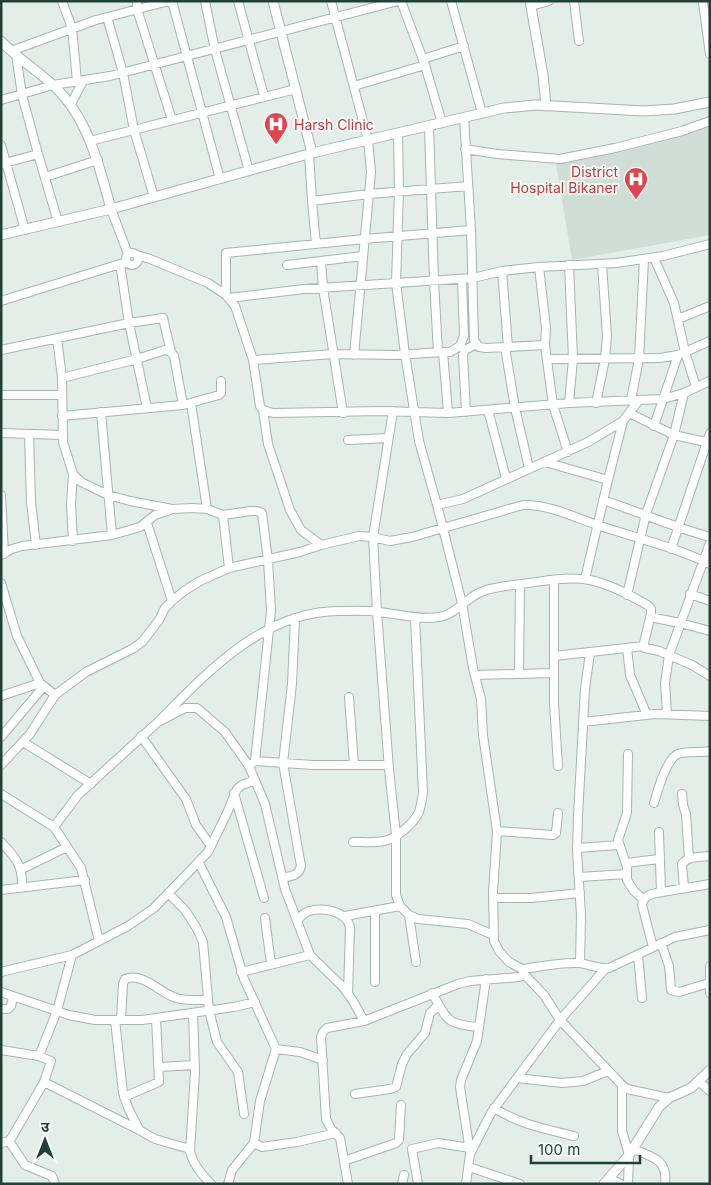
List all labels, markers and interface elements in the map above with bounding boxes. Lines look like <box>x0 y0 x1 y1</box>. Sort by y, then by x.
hospital icon: Harsh Clinic <box>263 111 289 145</box>
place label: Harsh Clinic <box>294 116 374 133</box>
place label: District Hospital Bikaner <box>510 163 618 196</box>
hospital icon: District Hospital Bikaner <box>623 166 649 200</box>
north arrow <box>20 1115 70 1165</box>
text: उ <box>41 1118 50 1135</box>
scale bar <box>531 1132 640 1164</box>
text: 100 m <box>538 1140 580 1159</box>

